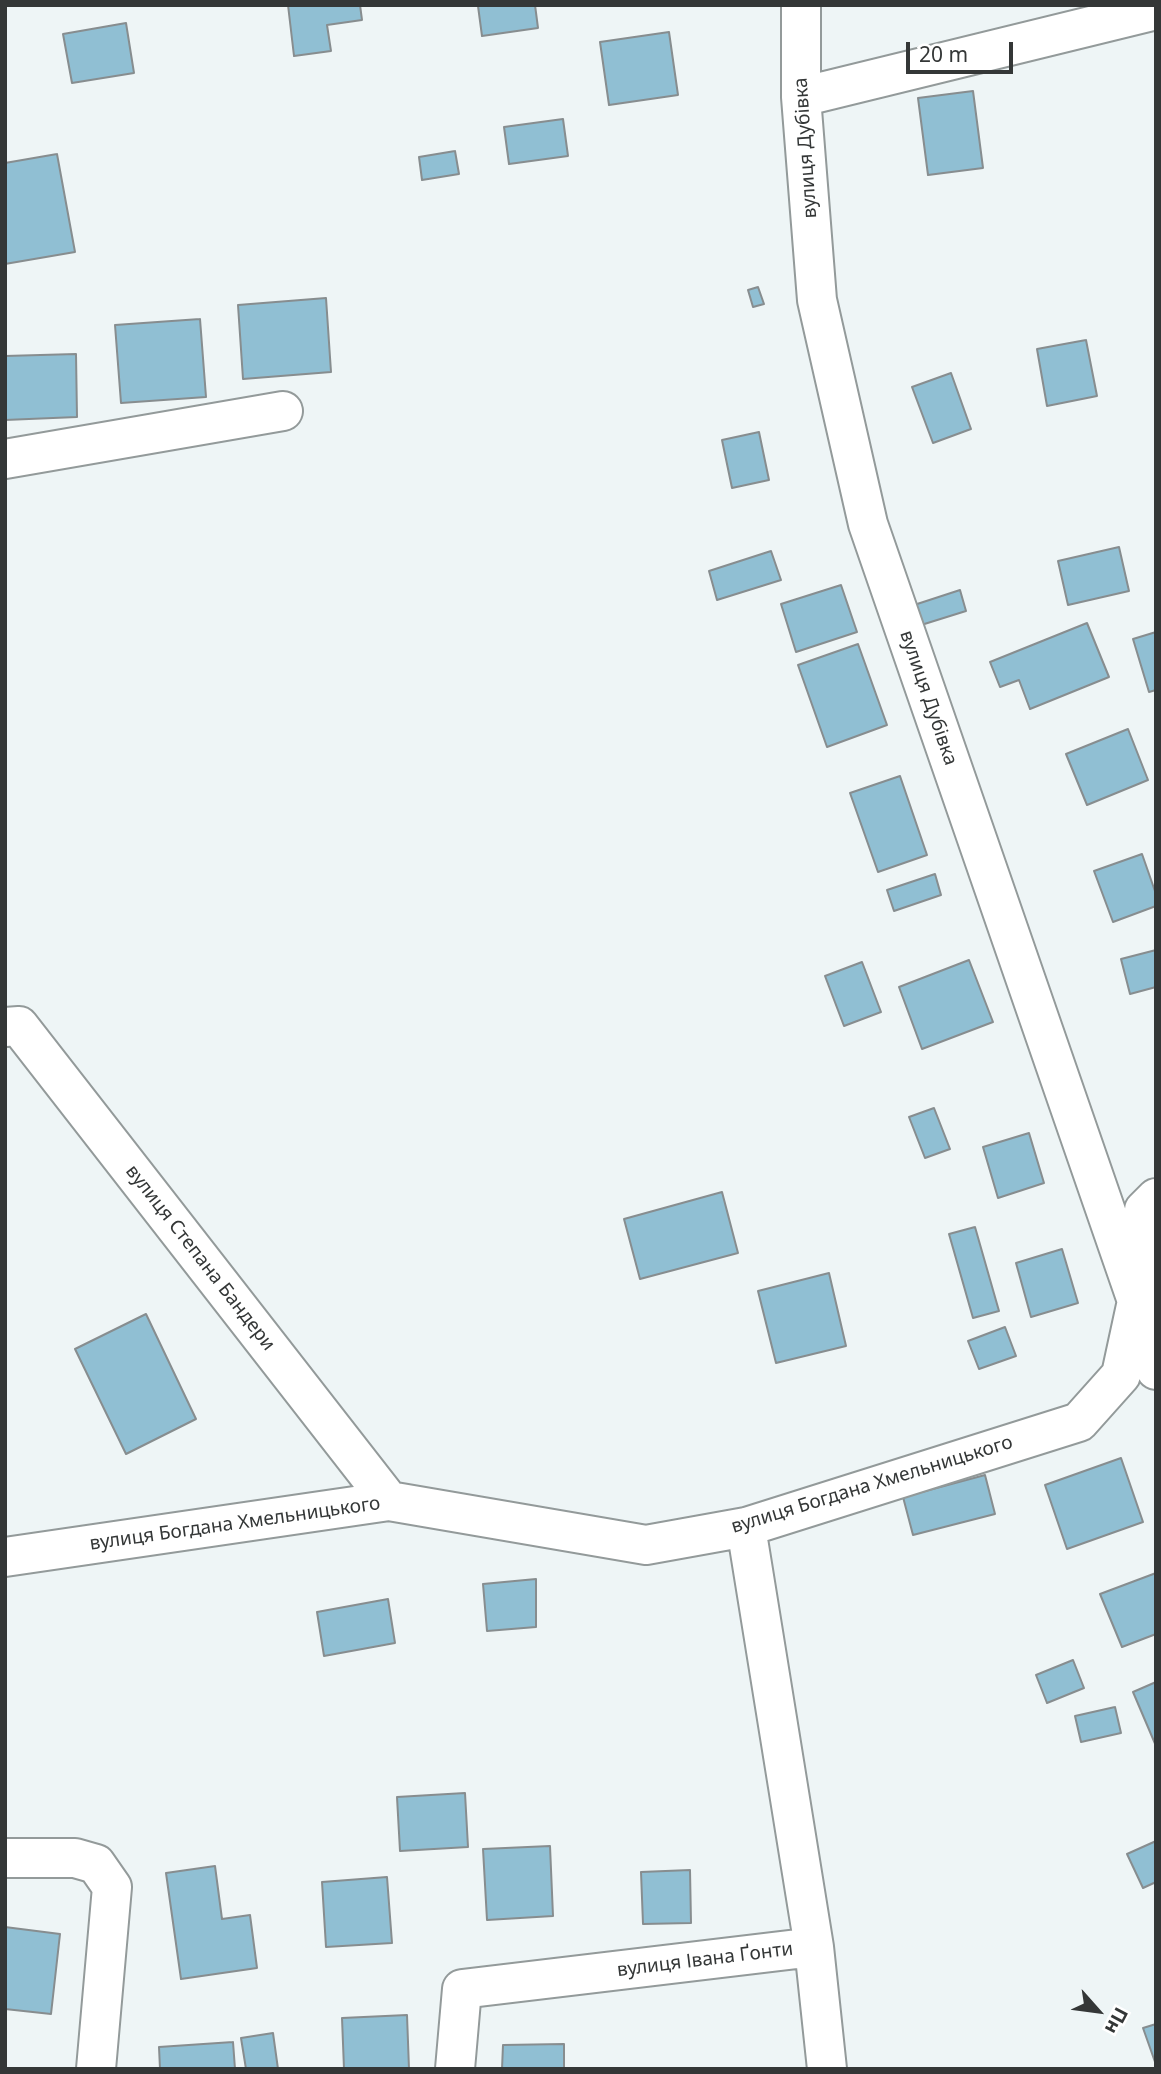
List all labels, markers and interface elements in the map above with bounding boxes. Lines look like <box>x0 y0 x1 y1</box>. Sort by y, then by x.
scale bar <box>909 28 1016 72</box>
text: 20 m <box>919 40 968 68</box>
street label: вулиця Дубівка <box>790 77 822 219</box>
street label: вулиця Дубівка <box>894 628 962 768</box>
street label: вулиця Степана Бандери <box>120 1161 280 1355</box>
street label: вулиця Богдана Хмельницького <box>729 1431 1015 1539</box>
street label: вулиця Богдана Хмельницького <box>88 1492 382 1556</box>
street label: вулиця Івана Ґонти <box>616 1938 794 1982</box>
north arrow <box>1063 1976 1133 2046</box>
text: Пн <box>1099 2003 1134 2039</box>

